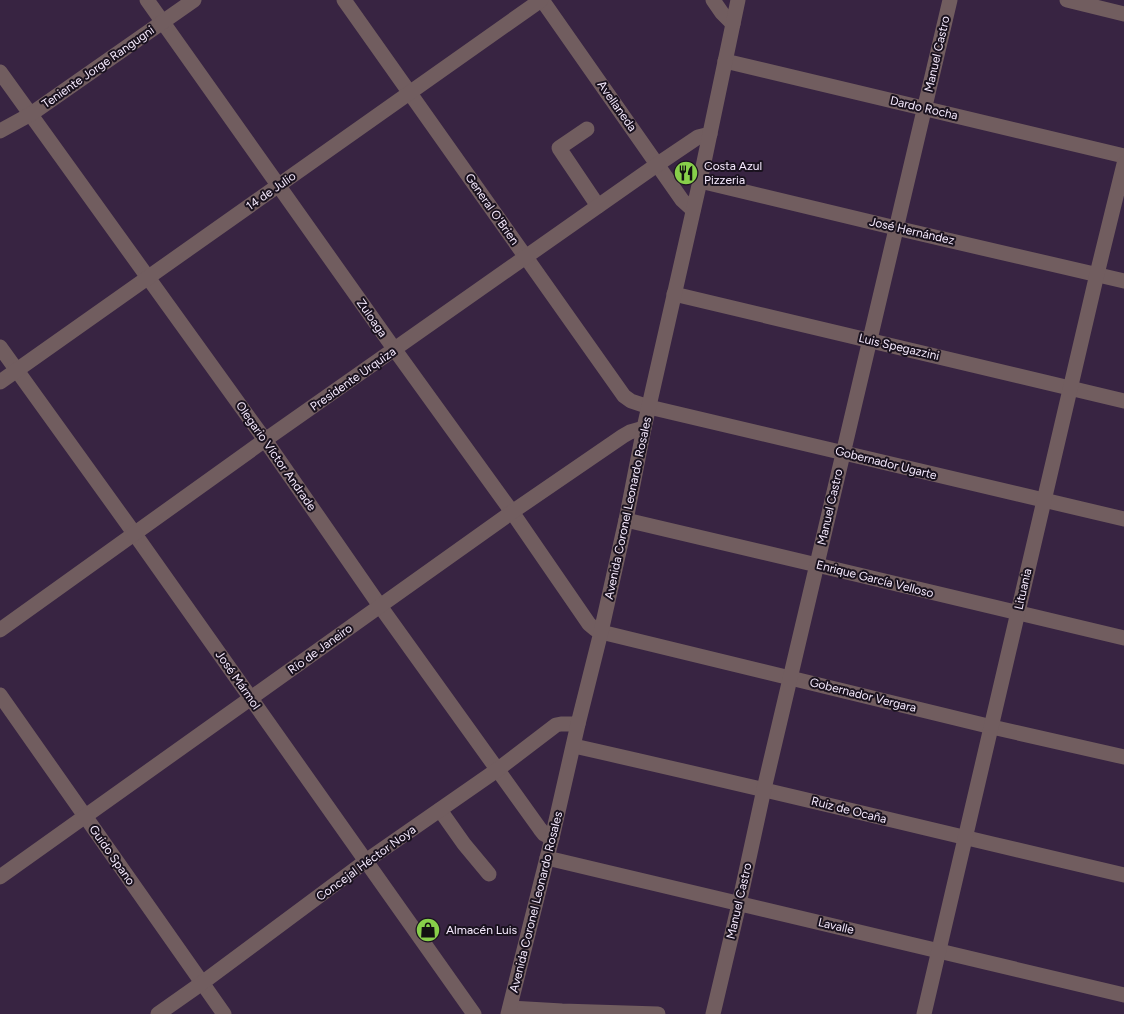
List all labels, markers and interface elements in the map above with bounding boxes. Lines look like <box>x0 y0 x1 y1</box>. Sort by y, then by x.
street label: Manuel Castro <box>921 15 953 93</box>
street label: Teniente Jorge Rangugni <box>39 23 157 111</box>
street label: Avellaneda <box>595 78 639 134</box>
street label: Dardo Rocha <box>889 93 959 123</box>
place label: Costa Azul Pizzeria <box>704 159 762 187</box>
restaurant icon: Costa Azul Pizzeria <box>673 160 699 186</box>
street label: 14 de Julio <box>244 169 298 213</box>
street label: General O'Brien <box>462 171 522 248</box>
street label: José Hernández <box>868 214 956 248</box>
street label: Zuloaga <box>354 296 390 340</box>
street label: Luis Spegazzini <box>857 331 941 363</box>
street label: Presidente Urquiza <box>308 344 398 414</box>
street label: Olegario Víctor Andrade <box>233 399 319 514</box>
street label: Avenida Coronel Leonardo Rosales <box>602 415 654 601</box>
street label: Gobernador Ugarte <box>834 444 939 483</box>
street label: Manuel Castro <box>814 468 846 546</box>
street label: Enrique García Velloso <box>815 558 935 600</box>
street label: Lituania <box>1011 567 1035 611</box>
street label: Río de Janeiro <box>285 621 355 677</box>
street label: José Mármol <box>213 648 263 712</box>
street label: Gobernador Vergara <box>808 675 918 715</box>
street label: Ruiz de Ocaña <box>810 794 888 826</box>
street label: Avenida Coronel Leonardo Rosales <box>507 810 565 994</box>
street label: Guido Spano <box>86 822 138 888</box>
street label: Concejal Héctor Noya <box>314 822 418 904</box>
street label: Manuel Castro <box>723 862 755 940</box>
street label: Lavalle <box>817 915 856 937</box>
shop icon: Almacén Luis <box>415 917 441 943</box>
place label: Almacén Luis <box>446 923 518 937</box>

